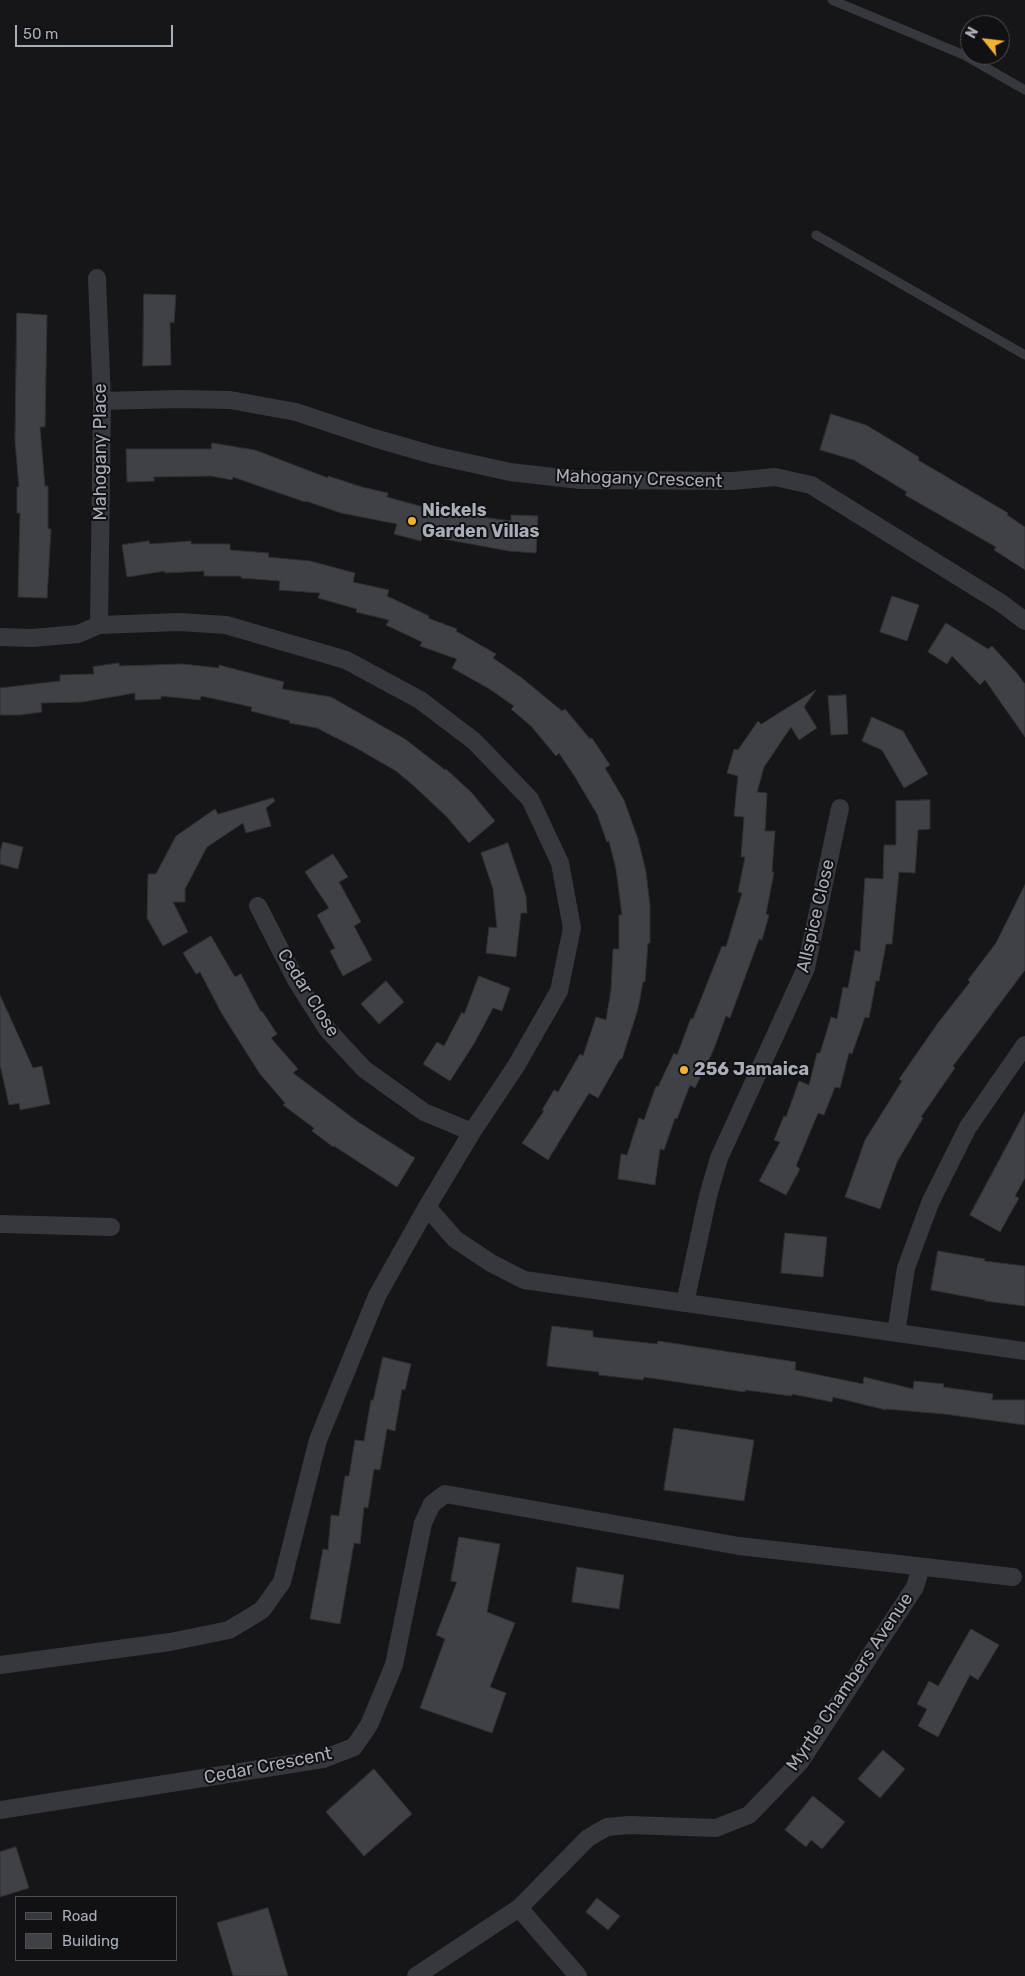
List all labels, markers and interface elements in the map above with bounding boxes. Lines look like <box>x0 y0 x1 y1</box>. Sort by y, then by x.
scale bar <box>18 15 175 47</box>
north arrow <box>960 15 1010 65</box>
text: N <box>962 24 982 42</box>
text: 50 m <box>23 25 58 43</box>
street label: Mahogany Place <box>90 383 112 521</box>
street label: Mahogany Crescent <box>555 465 723 493</box>
place label: Nickels Garden Villas <box>422 500 539 542</box>
marker: Nickels Garden Villas <box>406 515 418 527</box>
street label: Allspice Close <box>792 857 840 975</box>
street label: Cedar Close <box>272 945 344 1041</box>
place label: 256 Jamaica <box>694 1059 809 1081</box>
marker: 256 Jamaica <box>678 1064 690 1076</box>
street label: Myrtle Chambers Avenue <box>782 1589 918 1775</box>
street label: Cedar Crescent <box>202 1743 334 1789</box>
legend <box>15 1896 178 1961</box>
text: Road <box>62 1907 98 1925</box>
text: Building <box>62 1932 119 1950</box>

